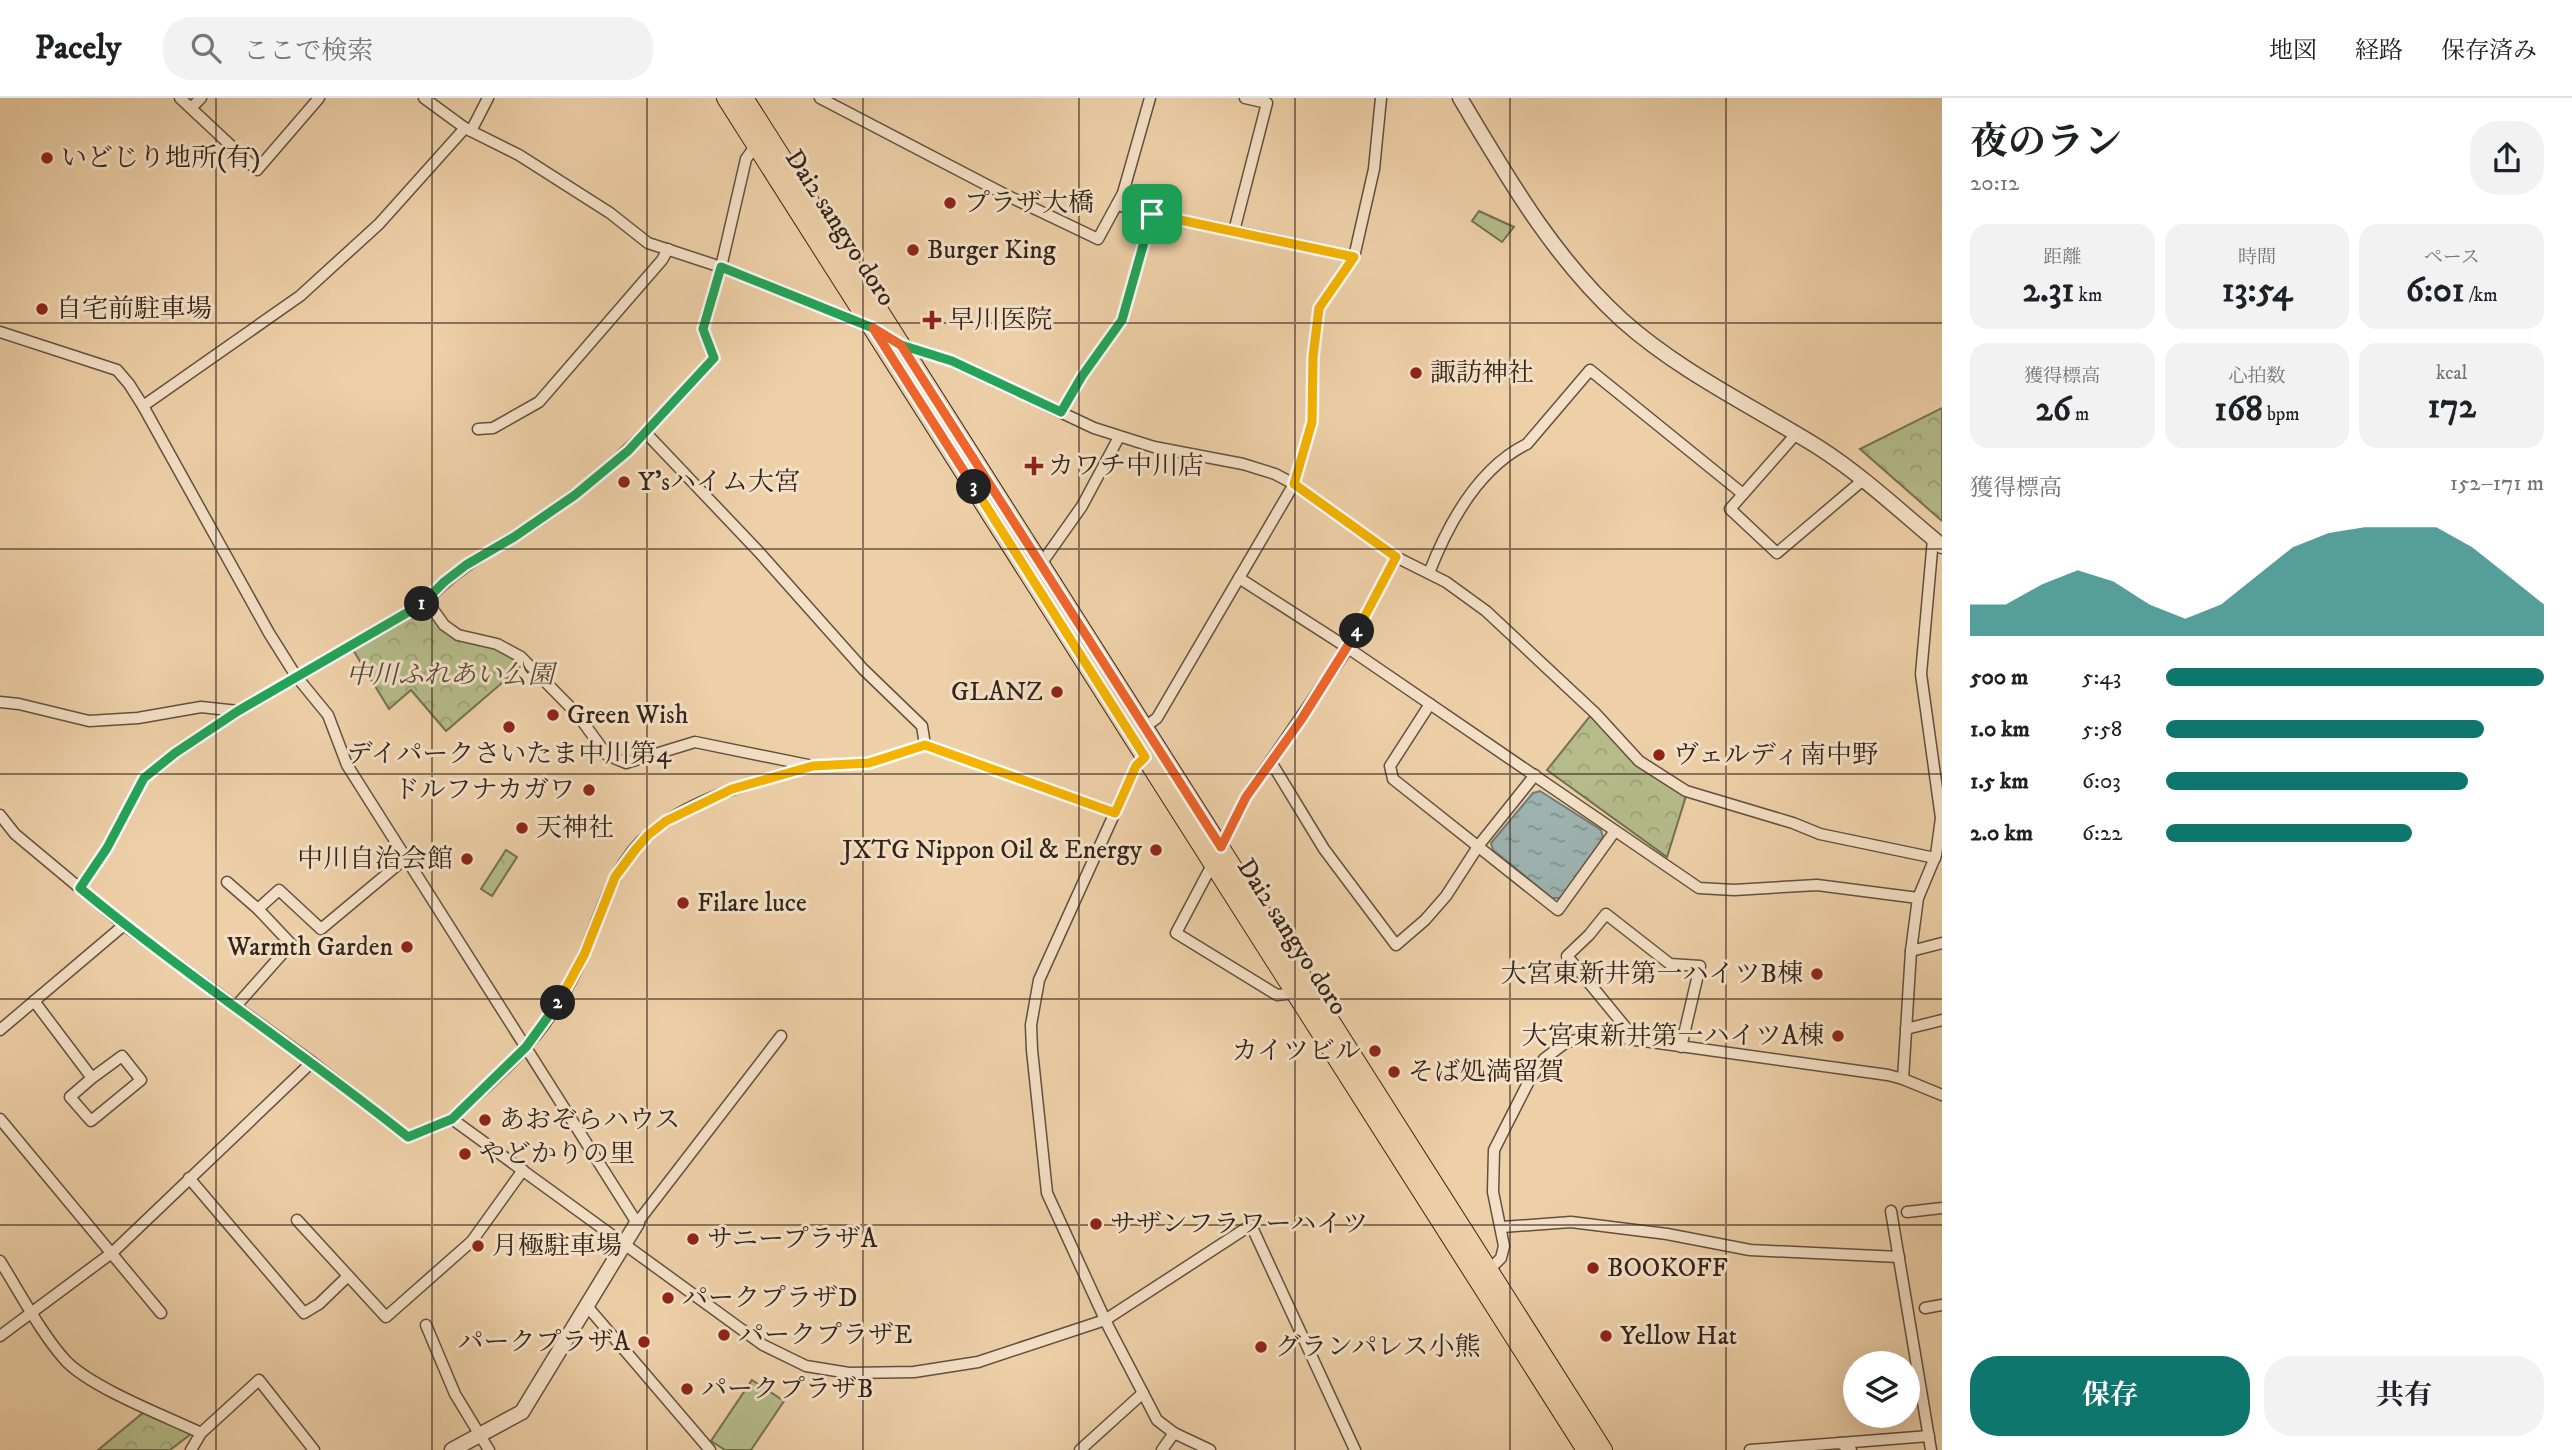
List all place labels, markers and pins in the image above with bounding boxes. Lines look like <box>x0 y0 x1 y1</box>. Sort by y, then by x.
place label: いどじり地所(有) <box>61 142 260 175</box>
marker: いどじり地所(有) <box>39 150 55 166</box>
pin <box>1122 184 1182 244</box>
place label: プラザ大橋 <box>964 187 1094 220</box>
marker: プラザ大橋 <box>942 195 958 211</box>
place label: Burger King <box>927 234 1056 267</box>
marker: Burger King <box>905 242 921 258</box>
place label: 自宅前駐車場 <box>56 293 212 326</box>
marker: 自宅前駐車場 <box>34 301 50 317</box>
place label: 早川医院 <box>948 304 1052 337</box>
marker: 早川医院 <box>922 310 942 330</box>
place label: 諏訪神社 <box>1430 357 1534 390</box>
marker: 諏訪神社 <box>1408 365 1424 381</box>
place label: カワチ中川店 <box>1048 450 1204 483</box>
marker: カワチ中川店 <box>1026 458 1042 474</box>
place label: Y'sハイム大宮 <box>638 466 800 499</box>
pin: 3 <box>956 470 992 504</box>
marker: Y'sハイム大宮 <box>616 474 632 490</box>
pin: 1 <box>404 587 440 622</box>
pin: 4 <box>1340 614 1374 648</box>
place label: GLANZ <box>951 676 1043 709</box>
marker: GLANZ <box>1049 684 1065 700</box>
place label: Green Wish <box>567 699 689 732</box>
marker: Green Wish <box>545 707 561 723</box>
marker: デイパークさいたま中川第4 <box>501 719 517 735</box>
place label: デイパークさいたま中川第4 <box>347 738 672 771</box>
place label: ヴェルディ南中野 <box>1673 739 1878 772</box>
marker: ヴェルディ南中野 <box>1651 747 1667 763</box>
place label: ドルフナカガワ <box>394 774 575 807</box>
marker: ドルフナカガワ <box>581 782 597 798</box>
place label: 天神社 <box>536 812 614 845</box>
marker: 天神社 <box>514 820 530 836</box>
place label: JXTG Nippon Oil & Energy <box>840 834 1143 867</box>
marker: JXTG Nippon Oil & Energy <box>1148 842 1164 858</box>
place label: 中川自治会館 <box>297 843 453 876</box>
marker: 中川自治会館 <box>459 851 475 867</box>
place label: Filare luce <box>697 887 807 920</box>
marker: Filare luce <box>675 895 691 911</box>
place label: Warmth Garden <box>226 931 393 964</box>
marker: Warmth Garden <box>399 939 415 955</box>
place label: 大宮東新井第一ハイツB棟 <box>1501 958 1803 991</box>
marker: 大宮東新井第一ハイツB棟 <box>1809 966 1825 982</box>
pin: 2 <box>540 986 576 1020</box>
place label: 大宮東新井第一ハイツA棟 <box>1521 1020 1824 1053</box>
marker: 大宮東新井第一ハイツA棟 <box>1830 1028 1846 1044</box>
place label: カイツビル <box>1232 1035 1361 1068</box>
marker: カイツビル <box>1367 1043 1383 1059</box>
place label: そば処満留賀 <box>1408 1056 1564 1089</box>
marker: そば処満留賀 <box>1386 1064 1402 1080</box>
place label: あおぞらハウス <box>499 1104 680 1137</box>
marker: あおぞらハウス <box>477 1112 493 1128</box>
place label: やどかりの里 <box>479 1138 635 1171</box>
marker: やどかりの里 <box>457 1146 473 1162</box>
place label: サザンフラワーハイツ <box>1110 1208 1368 1241</box>
marker: サザンフラワーハイツ <box>1088 1216 1104 1232</box>
place label: サニープラザA <box>707 1223 878 1256</box>
place label: 月極駐車場 <box>492 1230 622 1263</box>
marker: サニープラザA <box>685 1231 701 1247</box>
marker: 月極駐車場 <box>470 1238 486 1254</box>
place label: BOOKOFF <box>1607 1252 1728 1285</box>
marker: BOOKOFF <box>1585 1260 1601 1276</box>
place label: パークプラザD <box>682 1282 857 1315</box>
marker: パークプラザD <box>660 1290 676 1306</box>
place label: パークプラザE <box>738 1319 912 1352</box>
place label: Yellow Hat <box>1620 1320 1737 1353</box>
place label: パークプラザA <box>457 1326 630 1359</box>
marker: パークプラザE <box>716 1327 732 1343</box>
marker: Yellow Hat <box>1598 1328 1614 1344</box>
place label: グランパレス小熊 <box>1275 1331 1480 1364</box>
marker: パークプラザA <box>636 1334 652 1350</box>
marker: グランパレス小熊 <box>1253 1339 1269 1355</box>
place label: パークプラザB <box>701 1373 873 1406</box>
marker: パークプラザB <box>679 1381 695 1397</box>

